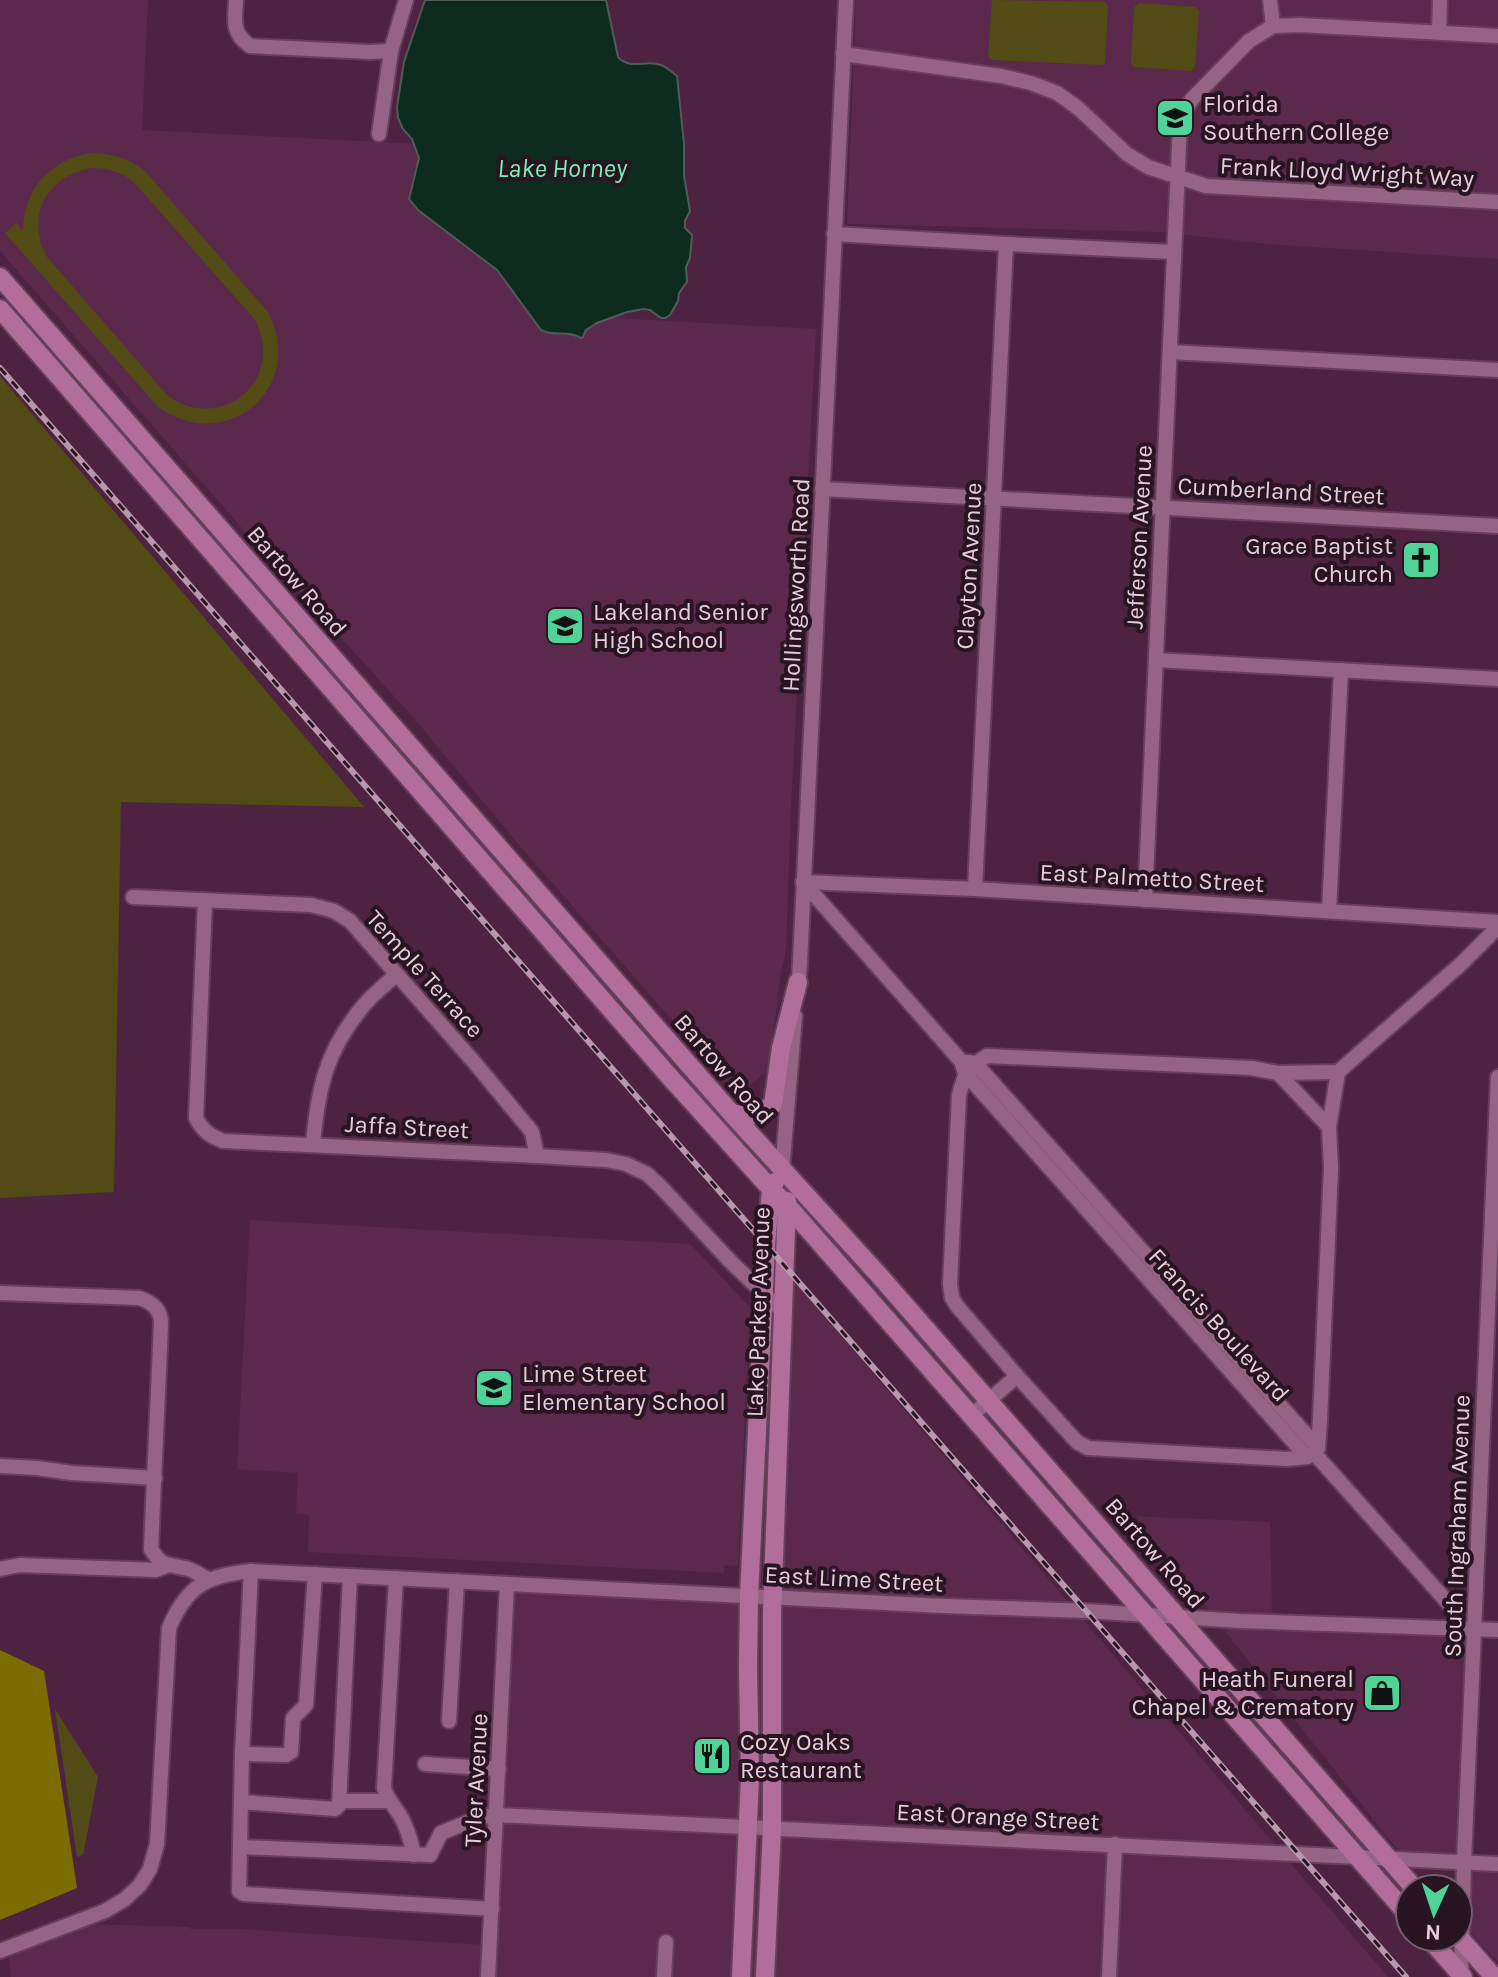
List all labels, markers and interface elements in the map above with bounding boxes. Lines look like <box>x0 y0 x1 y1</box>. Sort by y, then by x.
place label: Florida Southern College <box>1203 90 1389 146</box>
school or university icon: Florida Southern College <box>1154 97 1196 139</box>
street label: Frank Lloyd Wright Way <box>1219 151 1475 193</box>
water label: Lake Horney <box>497 153 628 184</box>
street label: Jefferson Avenue <box>1120 444 1158 630</box>
street label: Cumberland Street <box>1177 472 1385 510</box>
street label: Hollingsworth Road <box>776 477 816 693</box>
street label: Clayton Avenue <box>951 482 987 650</box>
street label: Bartow Road <box>241 520 353 642</box>
place label: Grace Baptist Church <box>1245 532 1393 588</box>
church icon: Grace Baptist Church <box>1400 539 1442 581</box>
place label: Lakeland Senior High School <box>593 598 768 654</box>
school or university icon: Lakeland Senior High School <box>544 605 586 647</box>
street label: East Palmetto Street <box>1039 858 1265 898</box>
street label: Temple Terrace <box>361 905 489 1043</box>
street label: Bartow Road <box>668 1008 780 1130</box>
street label: Jaffa Street <box>344 1110 470 1144</box>
street label: Lake Parker Avenue <box>740 1206 776 1418</box>
street label: Francis Boulevard <box>1143 1243 1295 1407</box>
place label: Lime Street Elementary School <box>522 1360 726 1416</box>
school or university icon: Lime Street Elementary School <box>473 1367 515 1409</box>
street label: South Ingraham Avenue <box>1438 1394 1476 1658</box>
street label: Bartow Road <box>1099 1492 1211 1614</box>
street label: East Lime Street <box>764 1560 944 1598</box>
place label: Heath Funeral Chapel & Crematory <box>1132 1665 1354 1721</box>
shop icon: Heath Funeral Chapel & Crematory <box>1361 1672 1403 1714</box>
street label: Tyler Avenue <box>459 1712 493 1848</box>
place label: Cozy Oaks Restaurant <box>740 1728 862 1784</box>
restaurant icon: Cozy Oaks Restaurant <box>691 1735 733 1777</box>
street label: East Orange Street <box>896 1798 1100 1836</box>
north arrow <box>1394 1873 1474 1953</box>
text: N <box>1424 1919 1442 1945</box>

